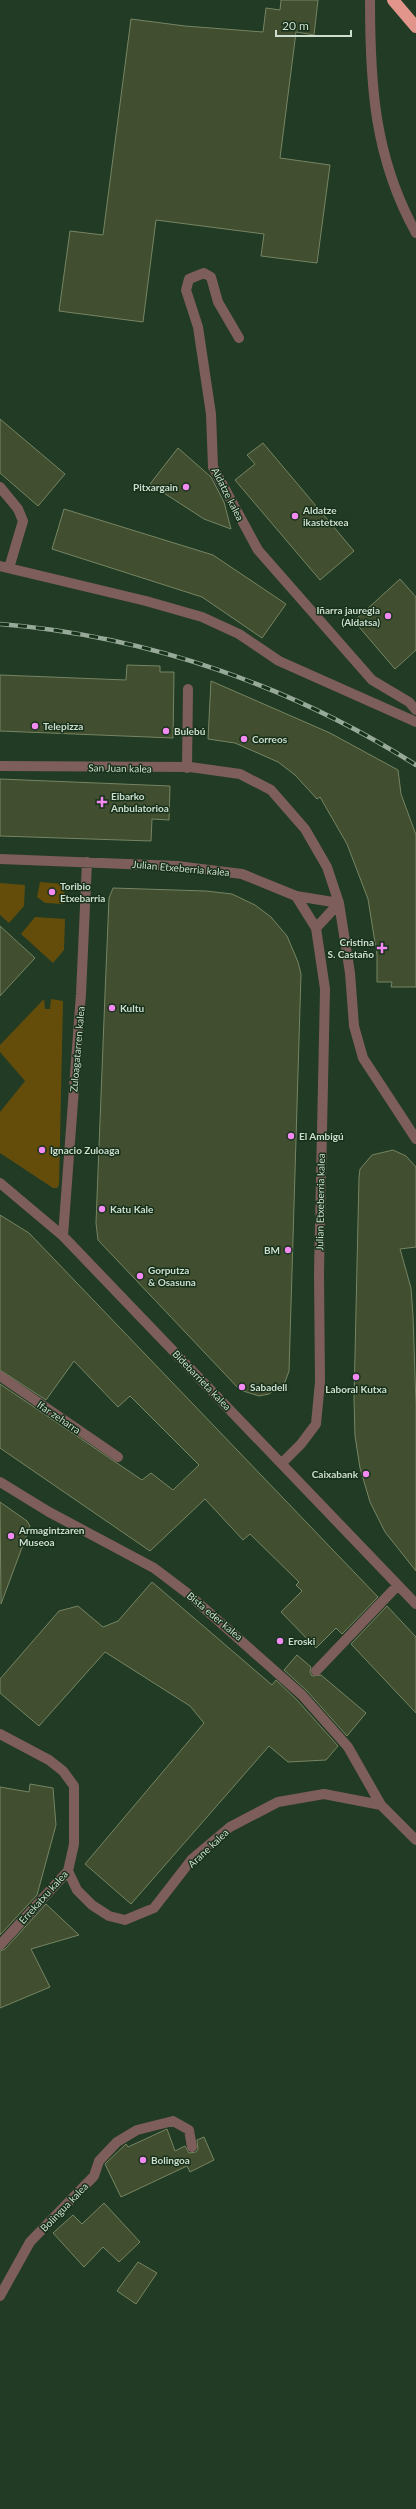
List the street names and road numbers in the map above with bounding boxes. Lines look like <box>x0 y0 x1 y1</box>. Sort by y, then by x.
street label: Aldatze kalea <box>209 465 247 523</box>
street label: San Juan kalea <box>88 761 152 775</box>
street label: Julian Etxeberria kalea <box>132 858 230 878</box>
street label: Zuloagatarren kalea <box>67 1006 87 1092</box>
street label: Julian Etxeberria kalea <box>313 1153 327 1251</box>
street label: Bidebarrieta kalea <box>170 1347 234 1413</box>
street label: Ifar zeharra <box>35 1398 83 1436</box>
street label: Bista eder kalea <box>185 1589 245 1643</box>
street label: Arane kalea <box>185 1826 231 1870</box>
street label: Errekatxu kalea <box>16 1868 70 1926</box>
street label: Bolingua kalea <box>38 2180 90 2234</box>

